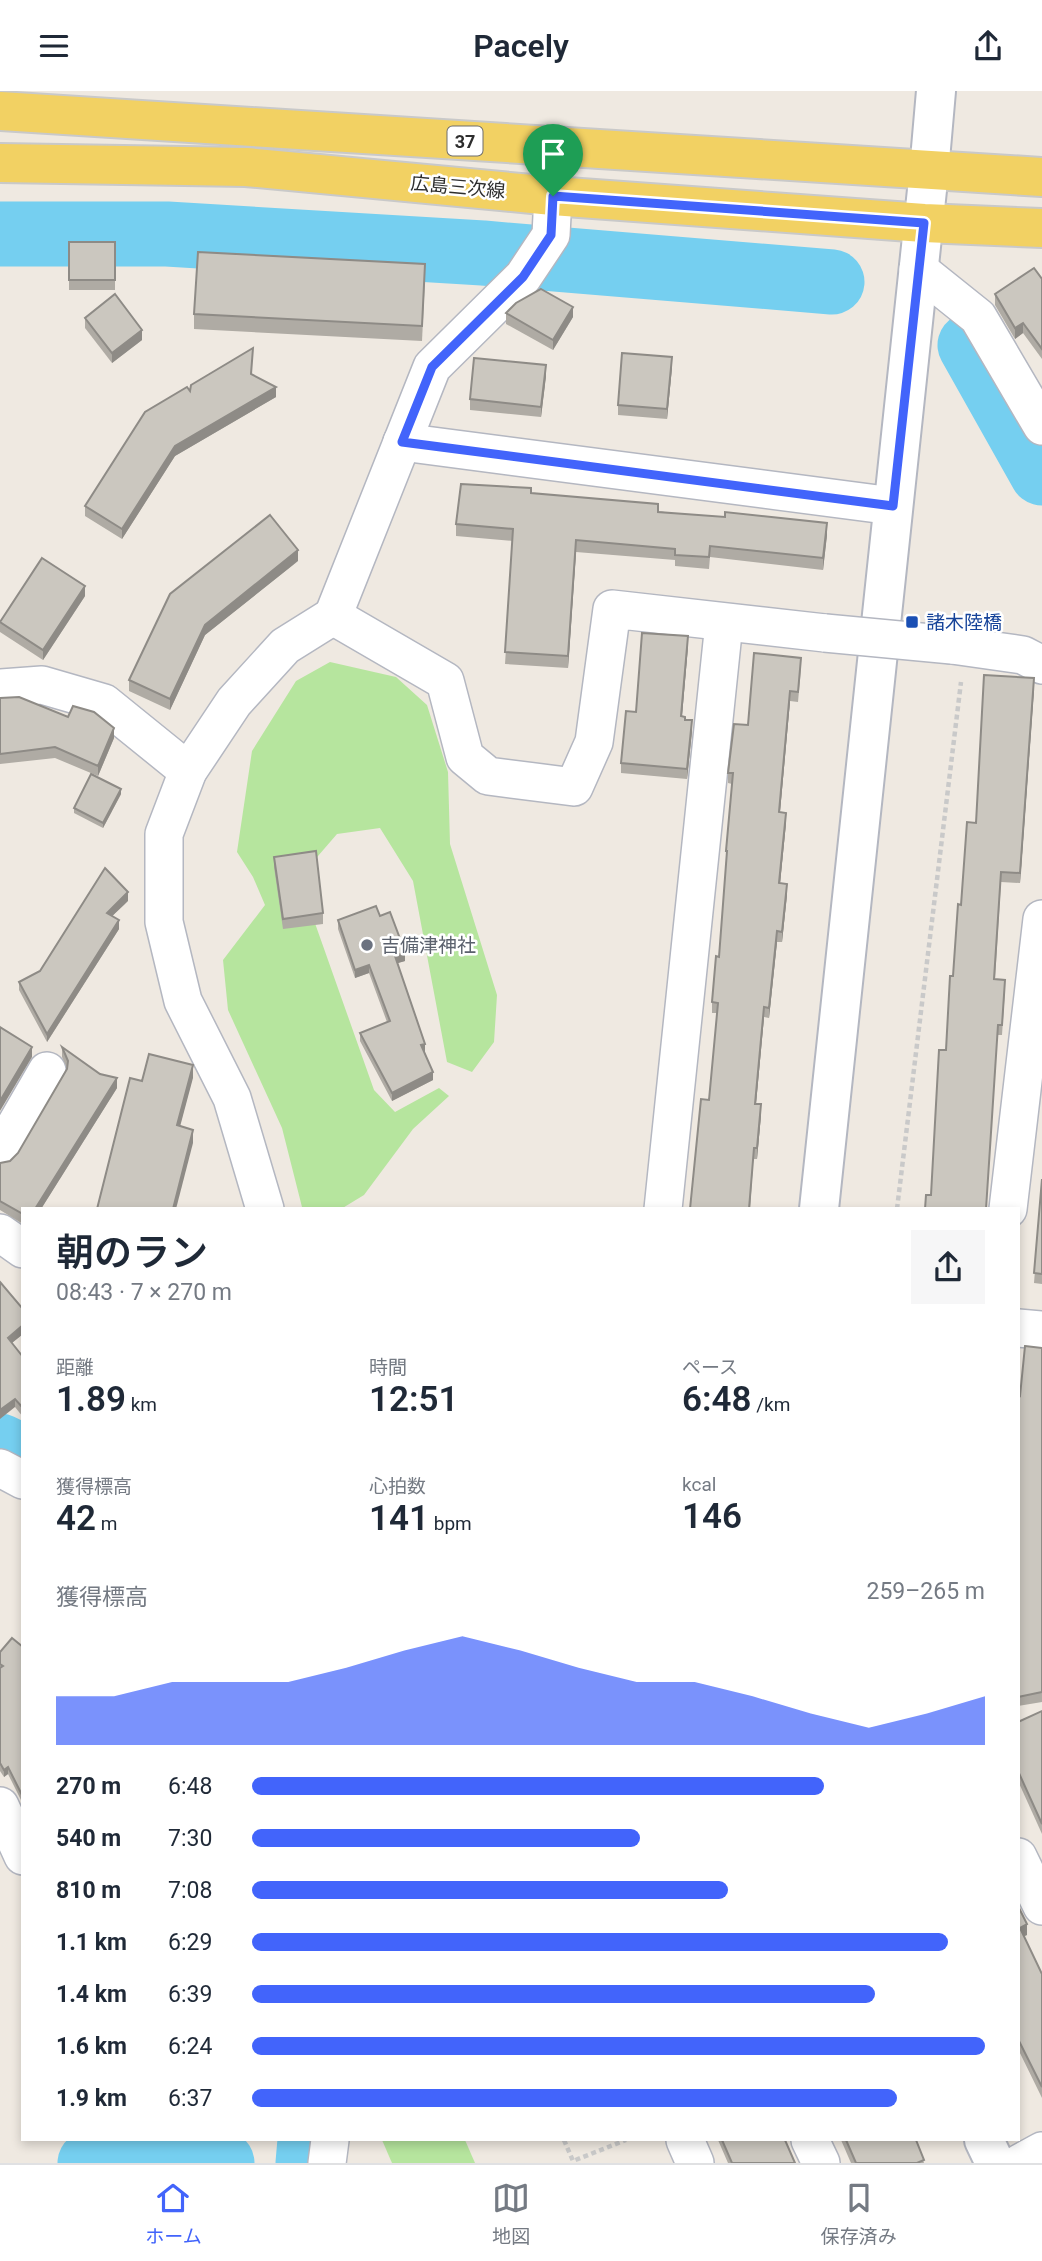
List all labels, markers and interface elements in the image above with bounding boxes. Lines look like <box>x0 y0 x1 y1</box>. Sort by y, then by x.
icon: menu <box>35 27 73 65</box>
text: Pacely <box>473 27 569 65</box>
icon: share <box>969 27 1007 65</box>
pin <box>523 124 583 196</box>
road number: 37 <box>448 127 482 155</box>
icon: arrive <box>534 135 572 173</box>
street label: 広島三次線 <box>410 171 506 203</box>
place label: 諸木陸橋 <box>926 611 1002 634</box>
marker: 諸木陸橋 <box>904 614 920 630</box>
place label: 吉備津神社 <box>381 934 476 957</box>
marker: 吉備津神社 <box>359 937 375 953</box>
button: share <box>911 1230 985 1304</box>
text: 朝のラン <box>56 1231 208 1275</box>
text: 08:43 · 7 × 270 m <box>56 1279 232 1306</box>
text: 距離 <box>56 1356 94 1379</box>
text: 時間 <box>369 1356 407 1379</box>
text: ペース <box>682 1356 738 1379</box>
text: 1.89 <box>56 1379 126 1420</box>
text: 12:51 <box>369 1379 459 1420</box>
text: 6:48 <box>682 1379 752 1420</box>
text: km <box>126 1393 157 1416</box>
text: /km <box>752 1393 790 1416</box>
text: kcal <box>682 1473 716 1496</box>
text: 獲得標高 <box>56 1475 132 1498</box>
text: 心拍数 <box>369 1475 426 1498</box>
text: 146 <box>682 1496 742 1537</box>
text: 42 <box>56 1498 96 1539</box>
text: 141 <box>369 1498 429 1539</box>
text: m <box>96 1512 117 1535</box>
text: bpm <box>429 1512 472 1535</box>
text: 259–265 m <box>866 1578 985 1605</box>
text: 獲得標高 <box>56 1584 148 1611</box>
text: 270 m <box>56 1773 121 1800</box>
text: 6:48 <box>168 1773 212 1800</box>
text: 540 m <box>56 1825 121 1852</box>
text: 7:30 <box>168 1825 212 1852</box>
text: 810 m <box>56 1877 121 1904</box>
text: 7:08 <box>168 1877 212 1904</box>
text: 1.1 km <box>56 1929 127 1956</box>
text: 6:29 <box>168 1929 212 1956</box>
text: 1.4 km <box>56 1981 127 2008</box>
text: 6:39 <box>168 1981 212 2008</box>
text: 1.6 km <box>56 2033 127 2060</box>
text: 6:24 <box>168 2033 212 2060</box>
text: 1.9 km <box>56 2085 127 2112</box>
text: 6:37 <box>168 2085 212 2112</box>
tab: ホーム <box>145 2179 202 2248</box>
tab: 地図 <box>492 2179 530 2248</box>
tab: 保存済み <box>821 2179 897 2248</box>

